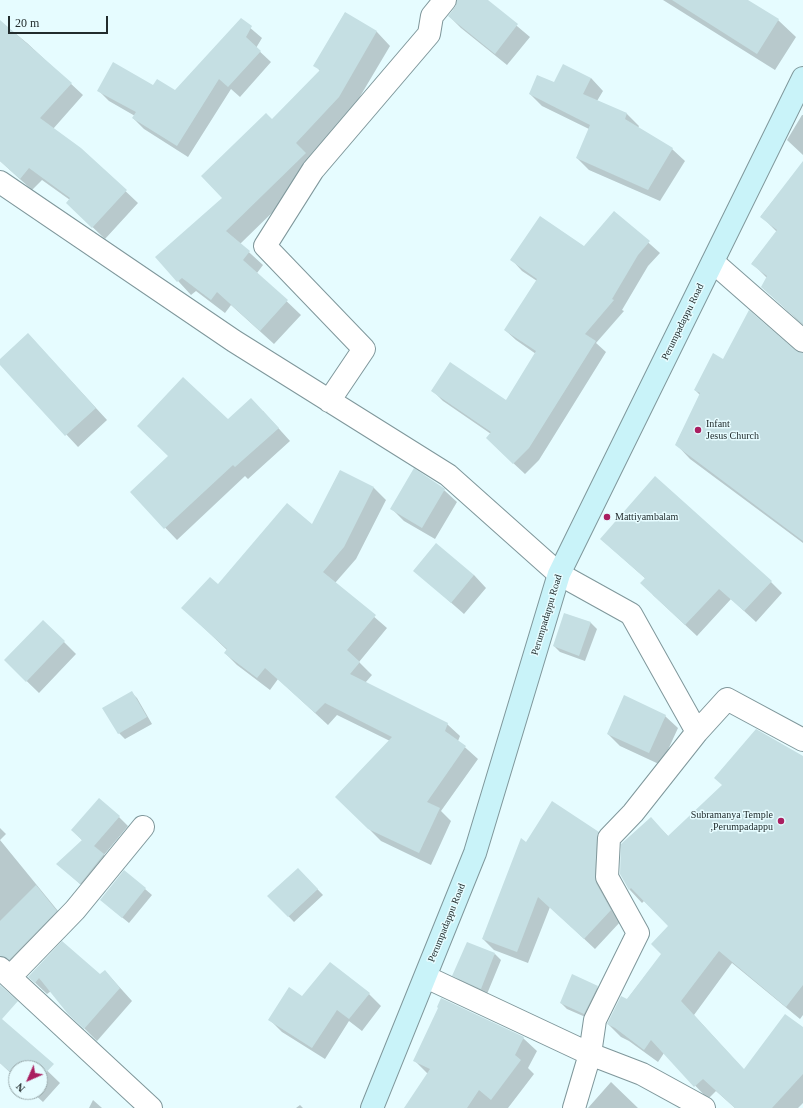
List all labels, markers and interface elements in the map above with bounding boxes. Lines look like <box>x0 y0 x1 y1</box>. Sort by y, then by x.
scale bar <box>10 8 110 34</box>
text: 20 m <box>15 16 39 30</box>
street label: Perumpadappu Road <box>659 282 707 362</box>
place label: Infant Jesus Church <box>706 418 759 442</box>
marker: Infant Jesus Church <box>693 425 703 435</box>
place label: Mattiyambalam <box>615 511 678 523</box>
marker: Mattiyambalam <box>602 512 612 522</box>
street label: Perumpadappu Road <box>529 573 565 657</box>
place label: Subramanya Temple ,Perumpadappu <box>691 809 773 832</box>
marker: Subramanya Temple ,Perumpadappu <box>776 816 786 826</box>
street label: Perumpadappu Road <box>426 882 468 964</box>
north arrow <box>8 1060 48 1100</box>
text: N <box>13 1081 27 1095</box>

